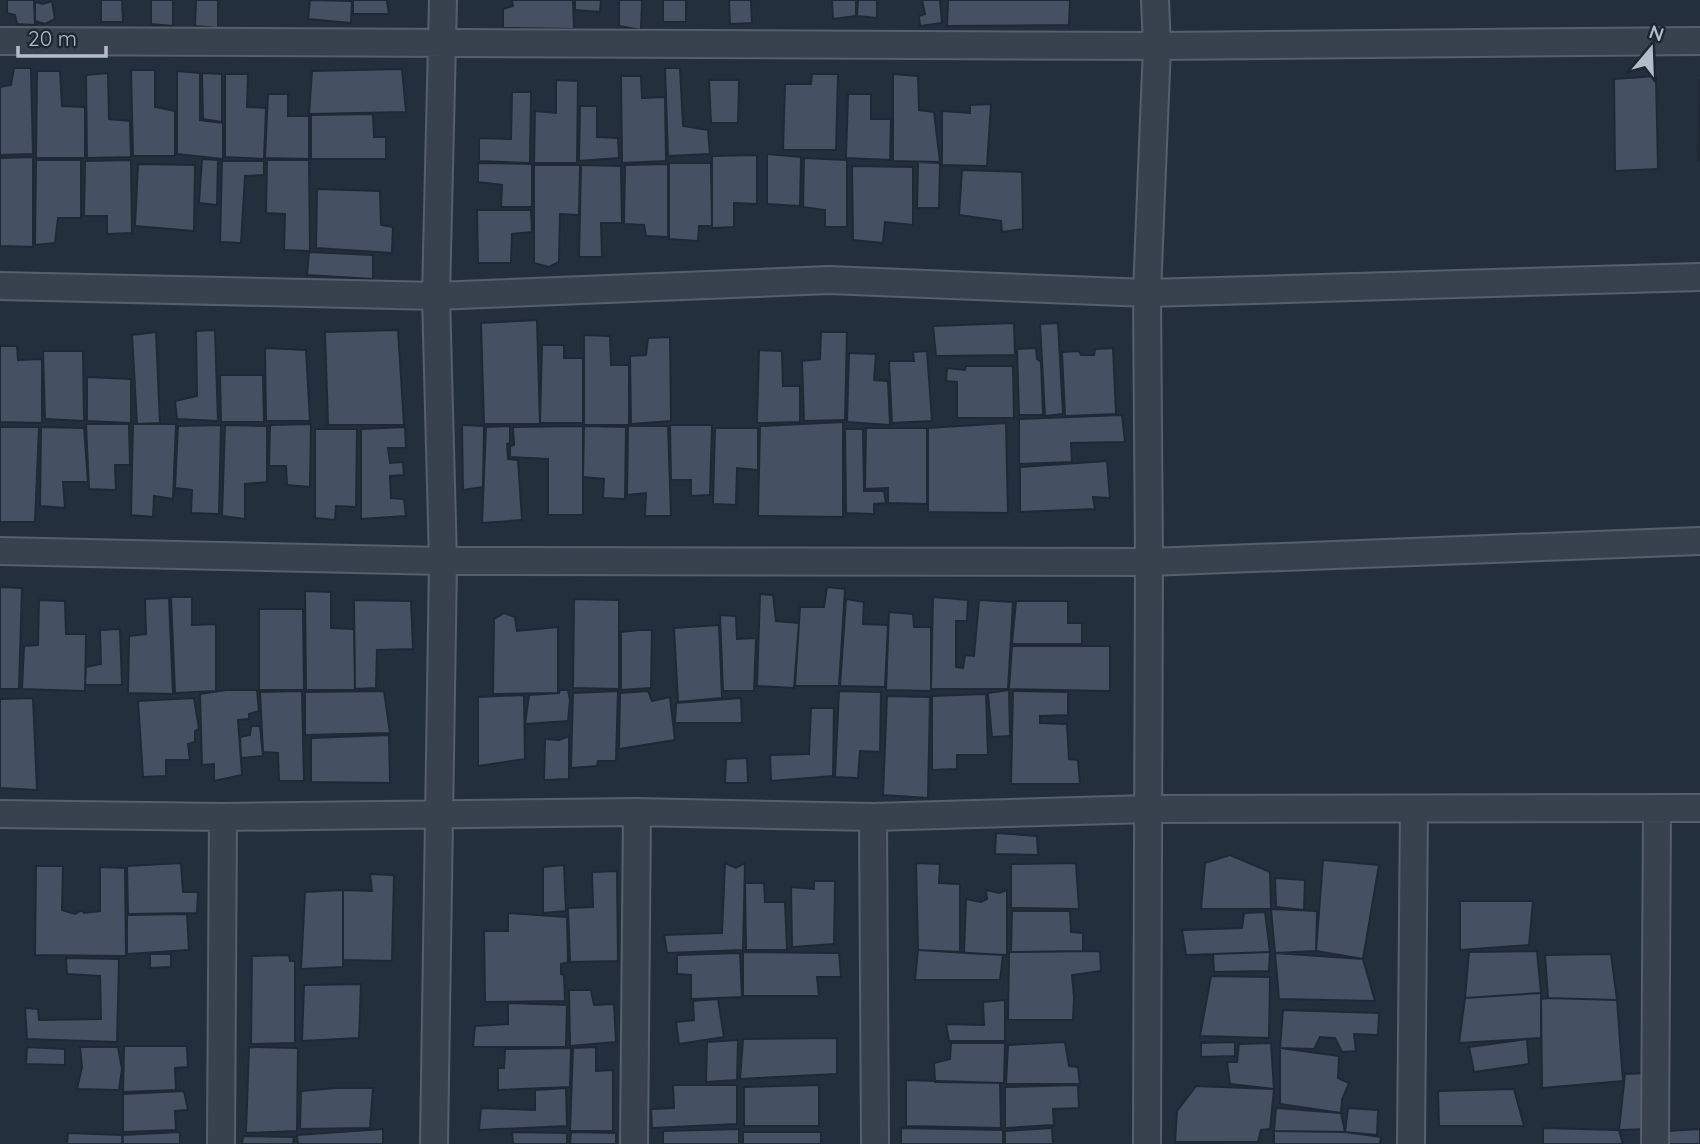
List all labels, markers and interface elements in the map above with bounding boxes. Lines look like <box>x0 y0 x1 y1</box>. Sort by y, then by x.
scale bar <box>18 14 105 58</box>
north arrow <box>1616 14 1686 84</box>
text: N <box>1646 19 1667 47</box>
text: 20 m <box>28 25 77 51</box>

